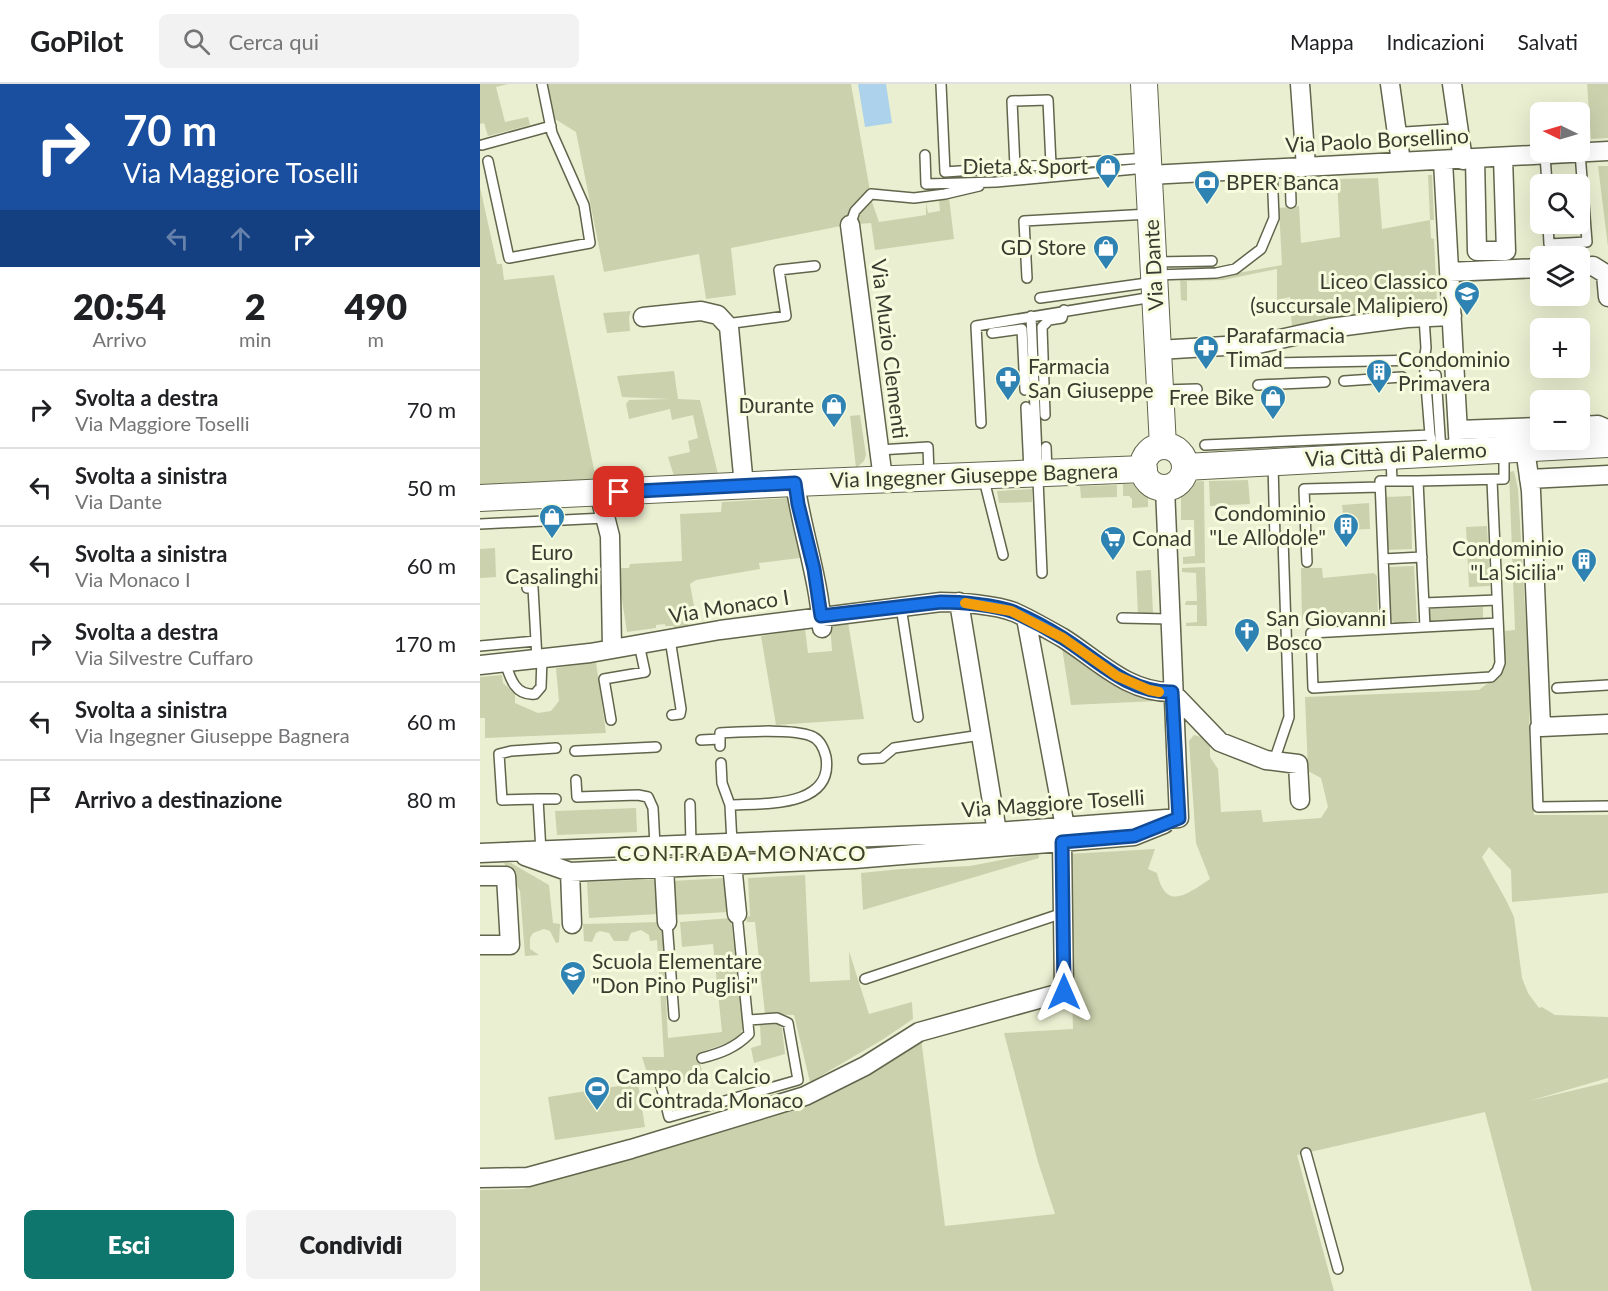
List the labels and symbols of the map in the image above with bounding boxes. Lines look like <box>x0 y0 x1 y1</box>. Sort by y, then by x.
north arrow <box>1530 102 1590 162</box>
street label: Via Paolo Borsellino <box>1285 122 1469 157</box>
shop icon: Dieta & Sport <box>1093 152 1123 190</box>
place label: Dieta & Sport <box>963 153 1088 178</box>
bank icon: BPER Banca <box>1192 168 1222 206</box>
place label: BPER Banca <box>1226 169 1339 194</box>
street label: Via Dante <box>1138 219 1167 311</box>
shop icon: GD Store <box>1091 233 1121 271</box>
place label: GD Store <box>1001 234 1086 259</box>
street label: Via Muzio Clementi <box>867 258 914 440</box>
place label: Liceo Classico (succursale Malipiero) <box>1250 268 1448 317</box>
school or university icon: Liceo Classico (succursale Malipiero) <box>1452 279 1482 317</box>
place label: Parafarmacia Timad <box>1226 322 1345 371</box>
pharmacy icon: Parafarmacia Timad <box>1191 333 1221 371</box>
place label: Condominio Primavera <box>1398 346 1510 395</box>
place label: Farmacia San Giuseppe <box>1028 353 1154 402</box>
building icon: Condominio Primavera <box>1364 357 1394 395</box>
pharmacy icon: Farmacia San Giuseppe <box>993 364 1023 402</box>
shop icon: Free Bike <box>1258 383 1288 421</box>
place label: Free Bike <box>1169 384 1254 409</box>
shop icon: Durante <box>819 391 849 429</box>
place label: Durante <box>738 392 814 417</box>
street label: Via Città di Palermo <box>1304 436 1488 471</box>
street label: Via Ingegner Giuseppe Bagnera <box>829 457 1118 492</box>
pin <box>593 466 644 517</box>
place label: Condominio "Le Allodole" <box>1209 500 1326 549</box>
shop icon: Euro Casalinghi <box>537 502 567 540</box>
building icon: Condominio "Le Allodole" <box>1331 511 1361 549</box>
supermarket icon: Conad <box>1098 524 1128 562</box>
place label: Conad <box>1132 525 1192 550</box>
place label: Condominio "La Sicilia" <box>1452 535 1564 584</box>
place label: Euro Casalinghi <box>505 539 599 588</box>
building icon: Condominio "La Sicilia" <box>1569 546 1599 584</box>
street label: Via Monaco I <box>667 584 791 627</box>
place label: San Giovanni Bosco <box>1266 605 1386 654</box>
church icon: San Giovanni Bosco <box>1232 616 1262 654</box>
street label: Via Maggiore Toselli <box>961 784 1145 821</box>
district label: CONTRADA MONACO <box>617 839 867 866</box>
place label: Scuola Elementare "Don Pino Puglisi" <box>592 948 762 997</box>
school or university icon: Scuola Elementare "Don Pino Puglisi" <box>558 959 588 997</box>
position arrow <box>1032 960 1096 1024</box>
place label: Campo da Calcio di Contrada Monaco <box>616 1063 804 1112</box>
sports icon: Campo da Calcio di Contrada Monaco <box>582 1074 612 1112</box>

